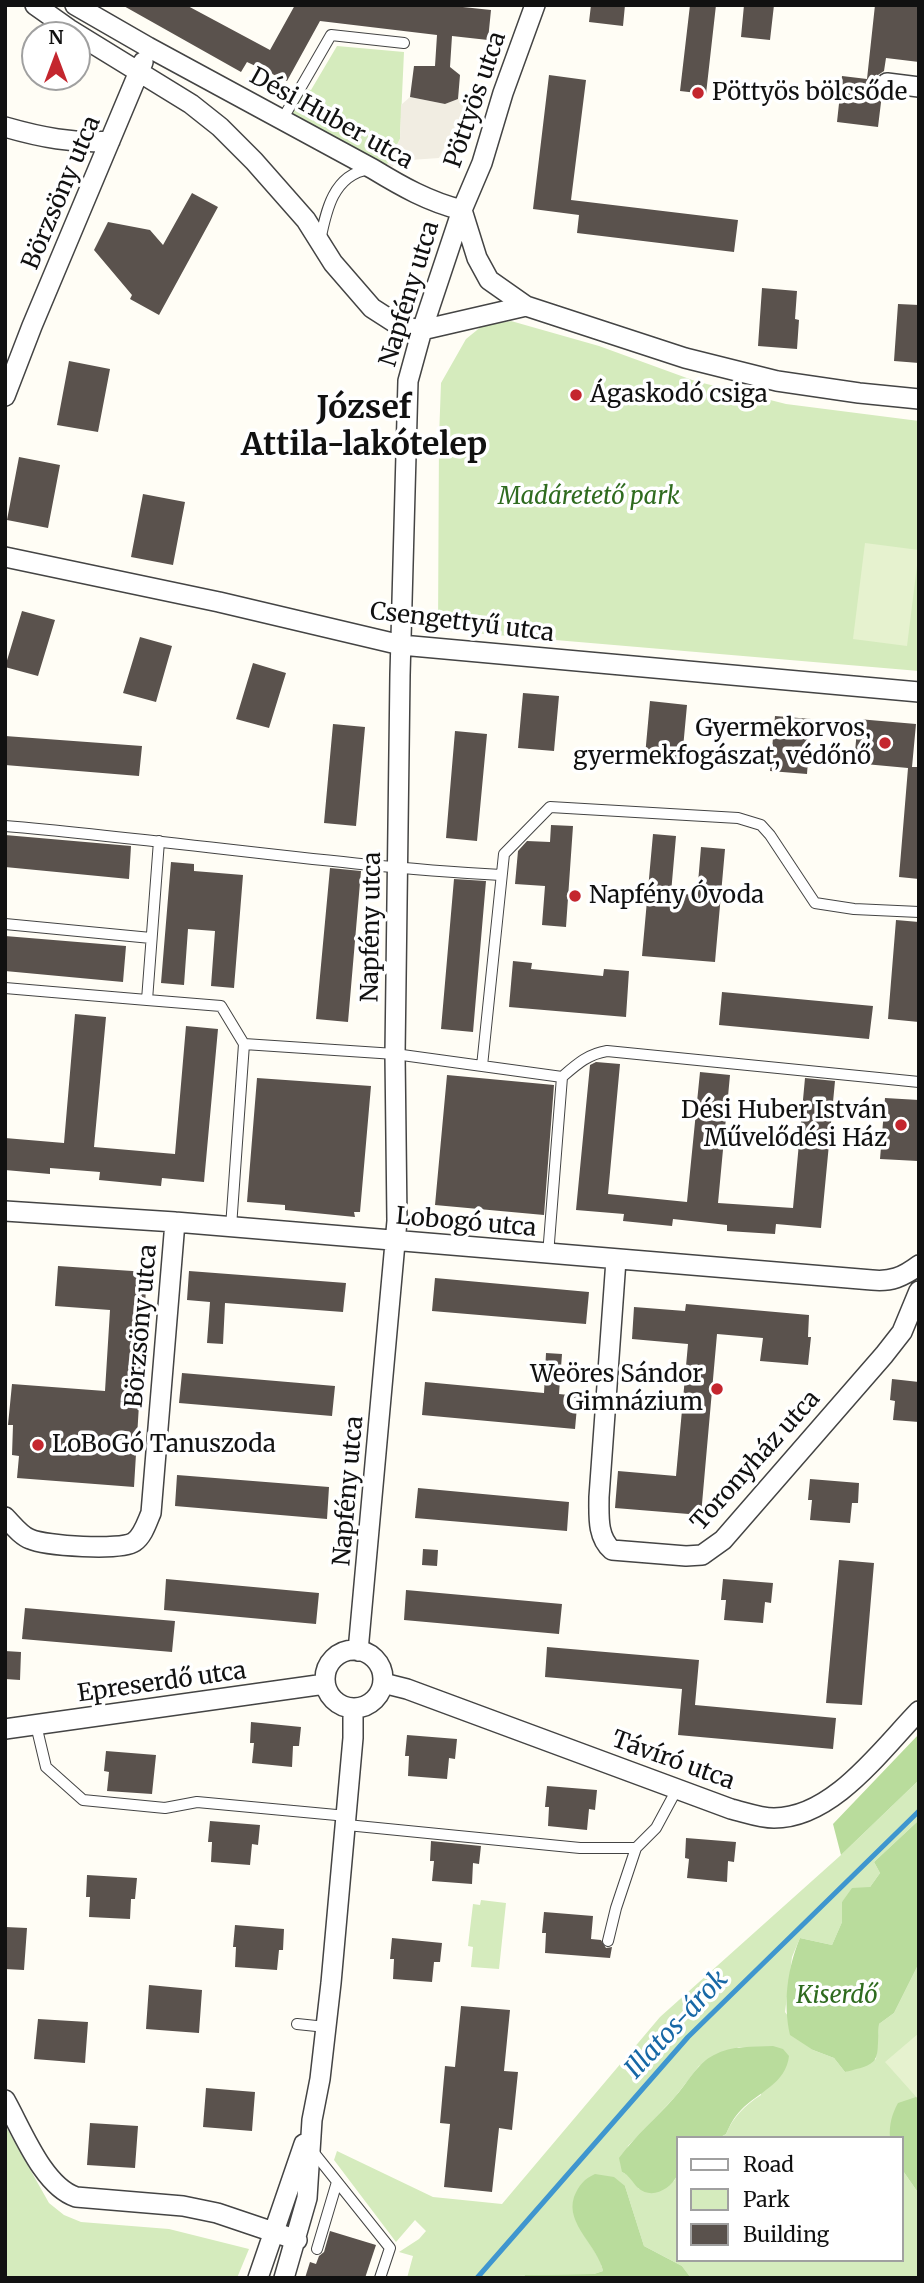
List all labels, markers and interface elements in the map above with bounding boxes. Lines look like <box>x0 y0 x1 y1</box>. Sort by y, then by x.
north arrow <box>21 21 91 91</box>
text: N <box>48 25 64 49</box>
street label: Pöttyös utca <box>439 28 513 172</box>
street label: Dési Huber utca <box>244 62 418 176</box>
place label: Pöttyös bölcsőde <box>712 79 907 107</box>
marker: Pöttyös bölcsőde <box>690 85 706 101</box>
street label: Börzsöny utca <box>17 112 107 274</box>
street label: Napfény utca <box>374 218 446 370</box>
place label: Ágaskodó csiga <box>590 381 768 409</box>
marker: Ágaskodó csiga <box>568 387 584 403</box>
district label: József Attila-lakótelep <box>241 390 487 465</box>
park label: Madáretető park <box>498 483 680 511</box>
street label: Csengettyű utca <box>368 597 556 649</box>
place label: Gyermekorvos, gyermekfogászat, védőnő <box>573 715 871 771</box>
marker: Gyermekorvos, gyermekfogászat, védőnő <box>877 735 893 751</box>
street label: Napfény utca <box>356 852 388 1002</box>
place label: Napfény Óvoda <box>589 882 764 910</box>
marker: Napfény Óvoda <box>567 888 583 904</box>
place label: Dési Huber István Művelődési Ház <box>681 1097 887 1153</box>
marker: Dési Huber István Művelődési Ház <box>893 1117 909 1133</box>
street label: Lobogó utca <box>395 1203 537 1243</box>
street label: Börzsöny utca <box>121 1243 163 1409</box>
place label: Weöres Sándor Gimnázium <box>530 1361 703 1417</box>
marker: Weöres Sándor Gimnázium <box>709 1381 725 1397</box>
street label: Toronyház utca <box>685 1385 827 1537</box>
street label: Napfény utca <box>328 1415 370 1567</box>
place label: LoBoGó Tanuszoda <box>52 1431 276 1459</box>
marker: LoBoGó Tanuszoda <box>30 1437 46 1453</box>
street label: Epreserdő utca <box>76 1657 248 1709</box>
street label: Távíró utca <box>608 1725 738 1797</box>
water label: Illatos-árok <box>619 1965 735 2085</box>
park label: Kiserdő <box>796 1982 878 2010</box>
legend <box>676 2136 903 2262</box>
text: Road <box>743 2151 794 2178</box>
text: Park <box>743 2186 790 2213</box>
text: Building <box>743 2221 829 2248</box>

